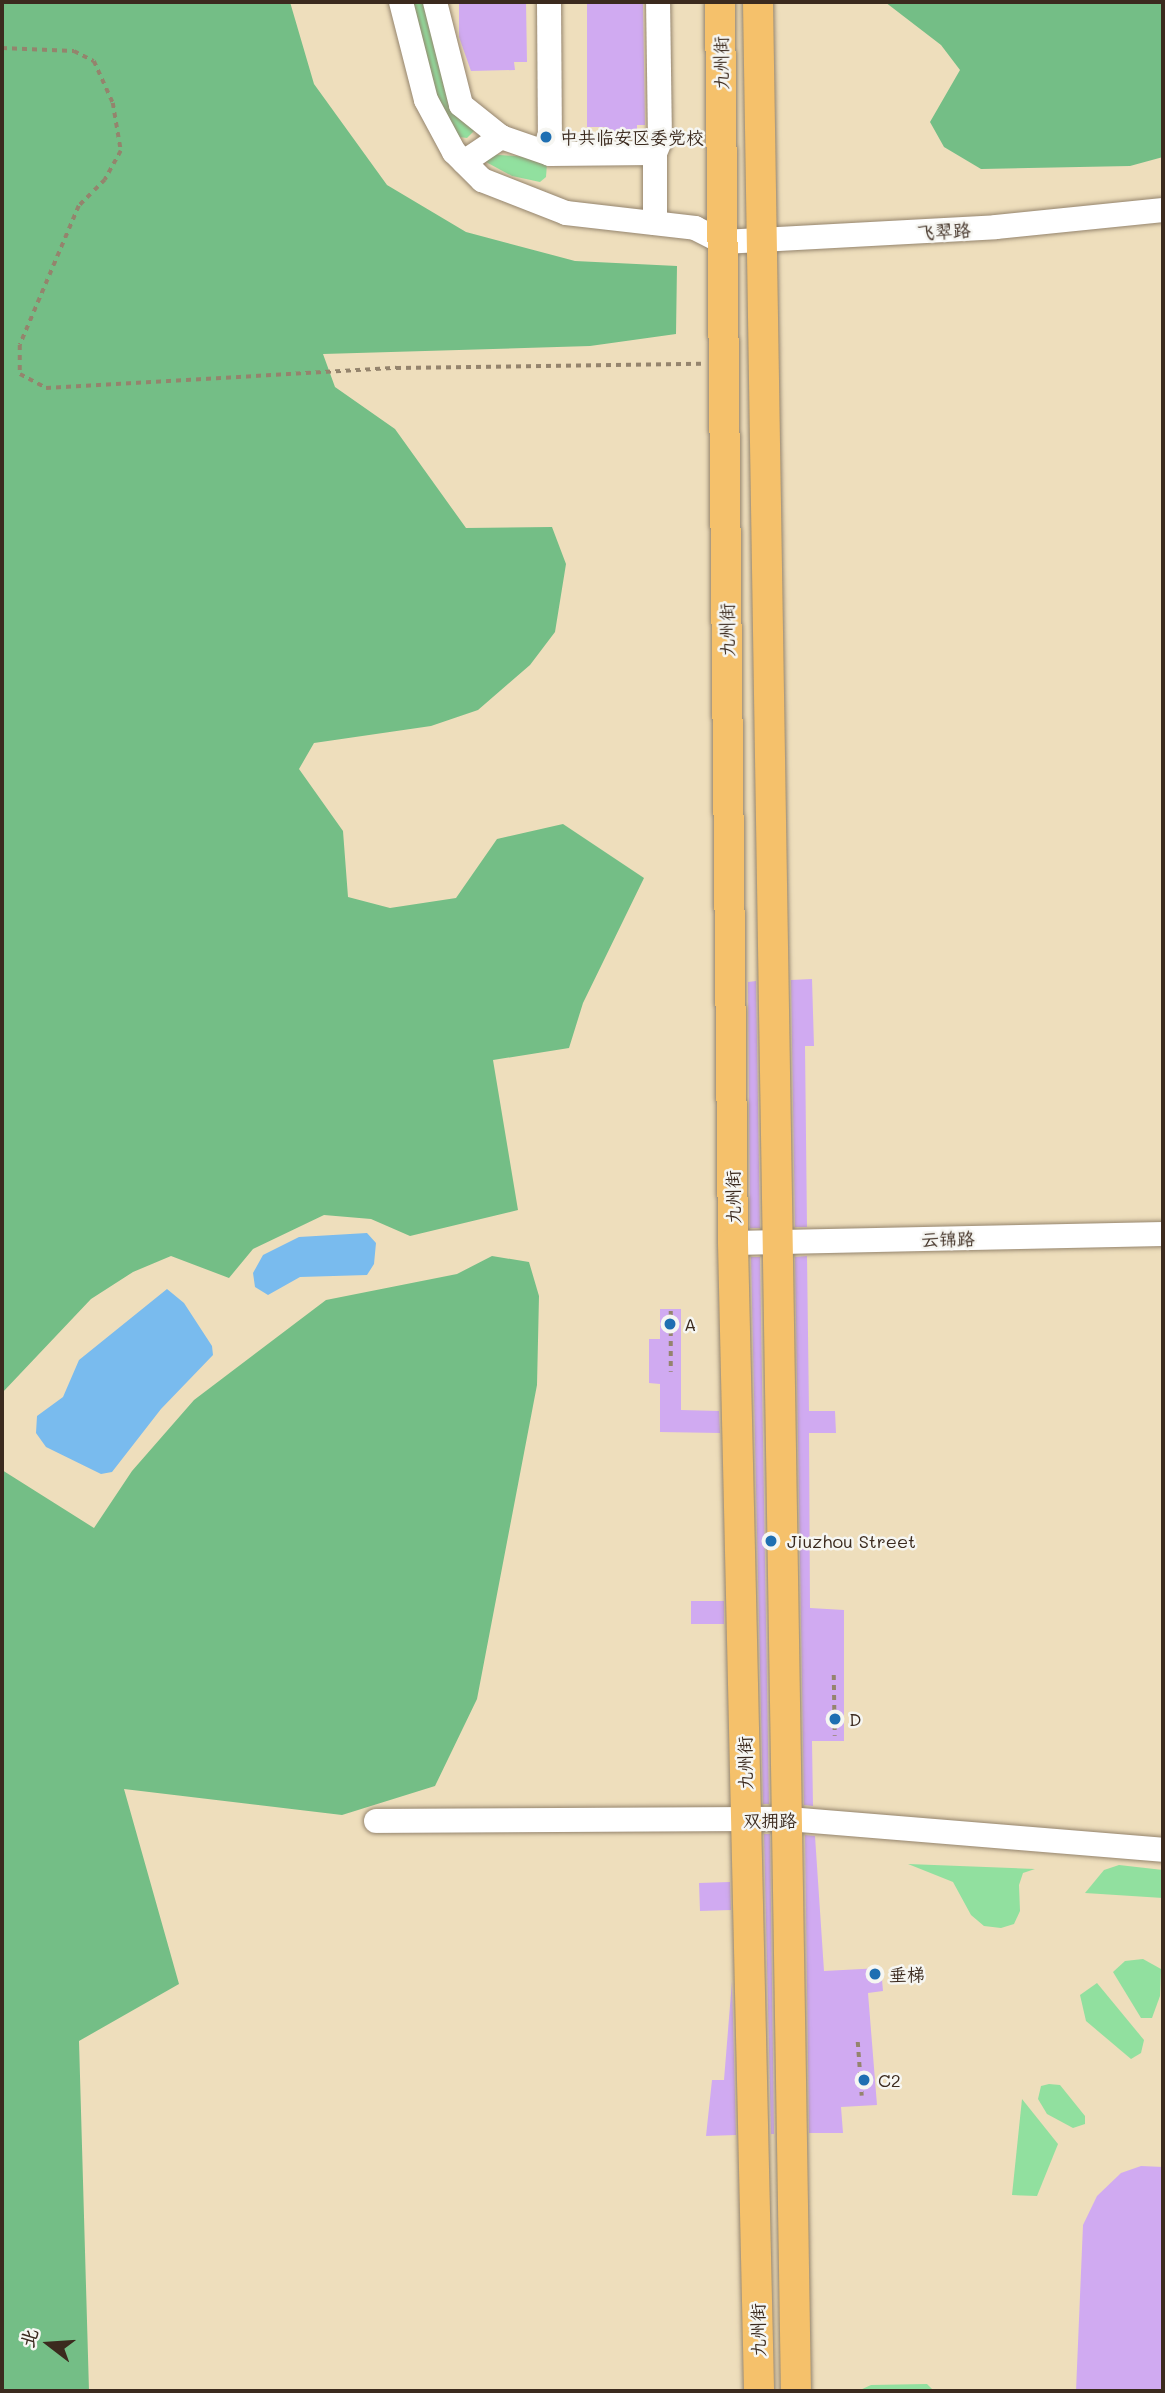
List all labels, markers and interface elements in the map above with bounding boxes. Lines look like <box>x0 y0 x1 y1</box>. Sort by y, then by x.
street label: 九州街 <box>710 36 732 90</box>
place label: 中共临安区委党校 <box>560 126 704 148</box>
marker: 中共临安区委党校 <box>538 129 554 145</box>
street label: 飞翠路 <box>916 219 972 243</box>
street label: 九州街 <box>716 603 738 657</box>
street label: 九州街 <box>722 1170 744 1224</box>
street label: 云锦路 <box>921 1228 975 1250</box>
place label: A <box>684 1313 696 1335</box>
marker: A <box>662 1316 678 1332</box>
place label: Jiuzhou Street <box>787 1530 916 1552</box>
marker: Jiuzhou Street <box>761 1531 781 1551</box>
place label: D <box>849 1708 861 1730</box>
marker: D <box>827 1711 843 1727</box>
street label: 九州街 <box>734 1736 756 1790</box>
street label: 双拥路 <box>743 1809 797 1831</box>
place label: 垂梯 <box>889 1963 925 1985</box>
marker: 垂梯 <box>867 1966 883 1982</box>
place label: C2 <box>878 2069 901 2091</box>
marker: C2 <box>856 2072 872 2088</box>
street label: 九州街 <box>747 2303 769 2357</box>
north arrow <box>14 2309 84 2379</box>
text: 北 <box>14 2325 43 2350</box>

